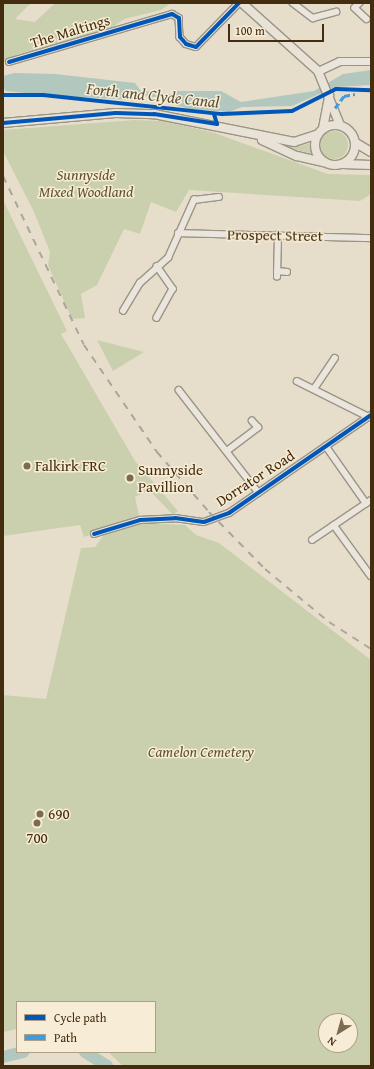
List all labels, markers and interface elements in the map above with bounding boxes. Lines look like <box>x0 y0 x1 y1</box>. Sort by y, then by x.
street label: The Maltings <box>28 10 112 52</box>
scale bar <box>230 16 326 42</box>
text: 100 m <box>235 22 265 39</box>
water label: Forth and Clyde Canal <box>86 78 220 112</box>
park label: Sunnyside Mixed Woodland <box>39 165 133 200</box>
street label: Prospect Street <box>227 225 323 245</box>
street label: Dorrator Road <box>212 446 298 510</box>
place label: Falkirk FRC <box>35 457 106 475</box>
place label: Sunnyside Pavillion <box>138 460 203 495</box>
marker: Falkirk FRC <box>22 461 32 471</box>
marker: Sunnyside Pavillion <box>125 473 135 483</box>
park label: Camelon Cemetery <box>148 743 254 761</box>
place label: 690 <box>48 805 70 823</box>
marker: 690 <box>35 809 45 819</box>
marker: 700 <box>32 818 42 828</box>
place label: 700 <box>26 829 48 847</box>
legend <box>16 1001 156 1053</box>
text: Cycle path <box>54 1009 106 1026</box>
north arrow <box>318 1013 358 1053</box>
text: Path <box>54 1029 77 1046</box>
text: N <box>324 1033 339 1050</box>

